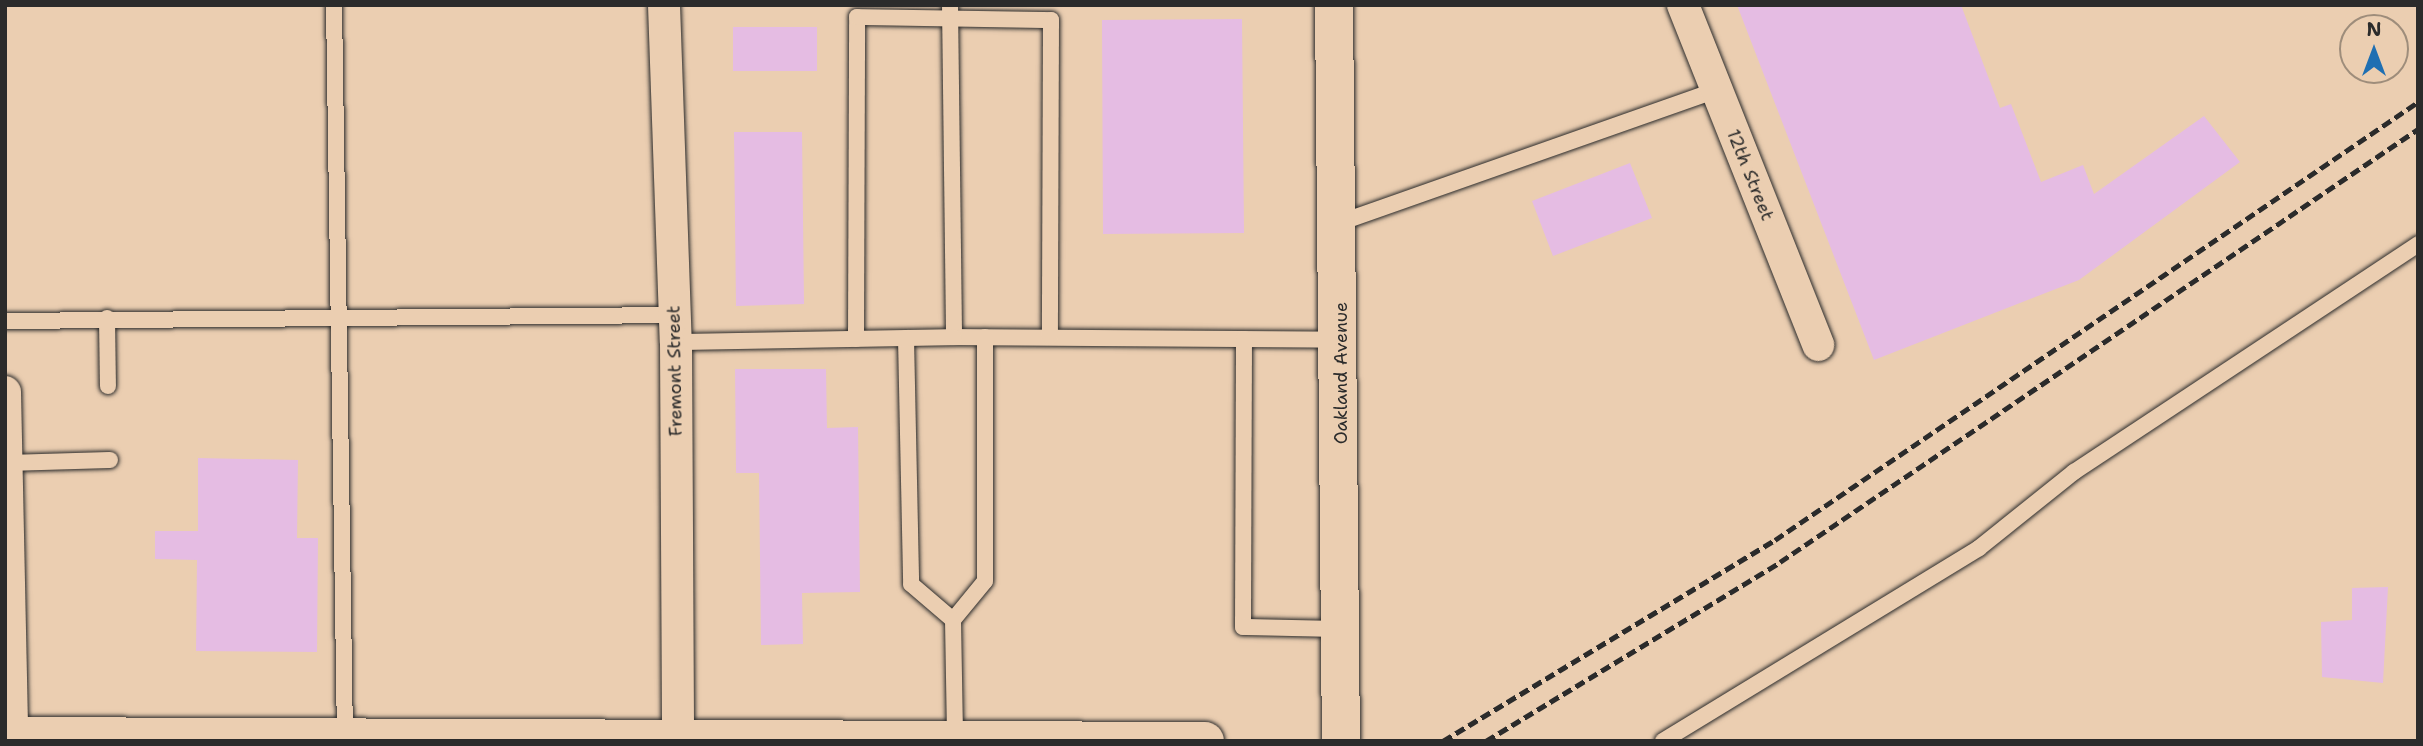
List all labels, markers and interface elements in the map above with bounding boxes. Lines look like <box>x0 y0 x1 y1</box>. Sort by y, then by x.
north arrow <box>2339 14 2409 84</box>
text: N <box>2366 17 2382 42</box>
street label: 12th Street <box>1722 126 1778 224</box>
street label: Oakland Avenue <box>1330 302 1352 444</box>
street label: Fremont Street <box>663 305 687 437</box>

